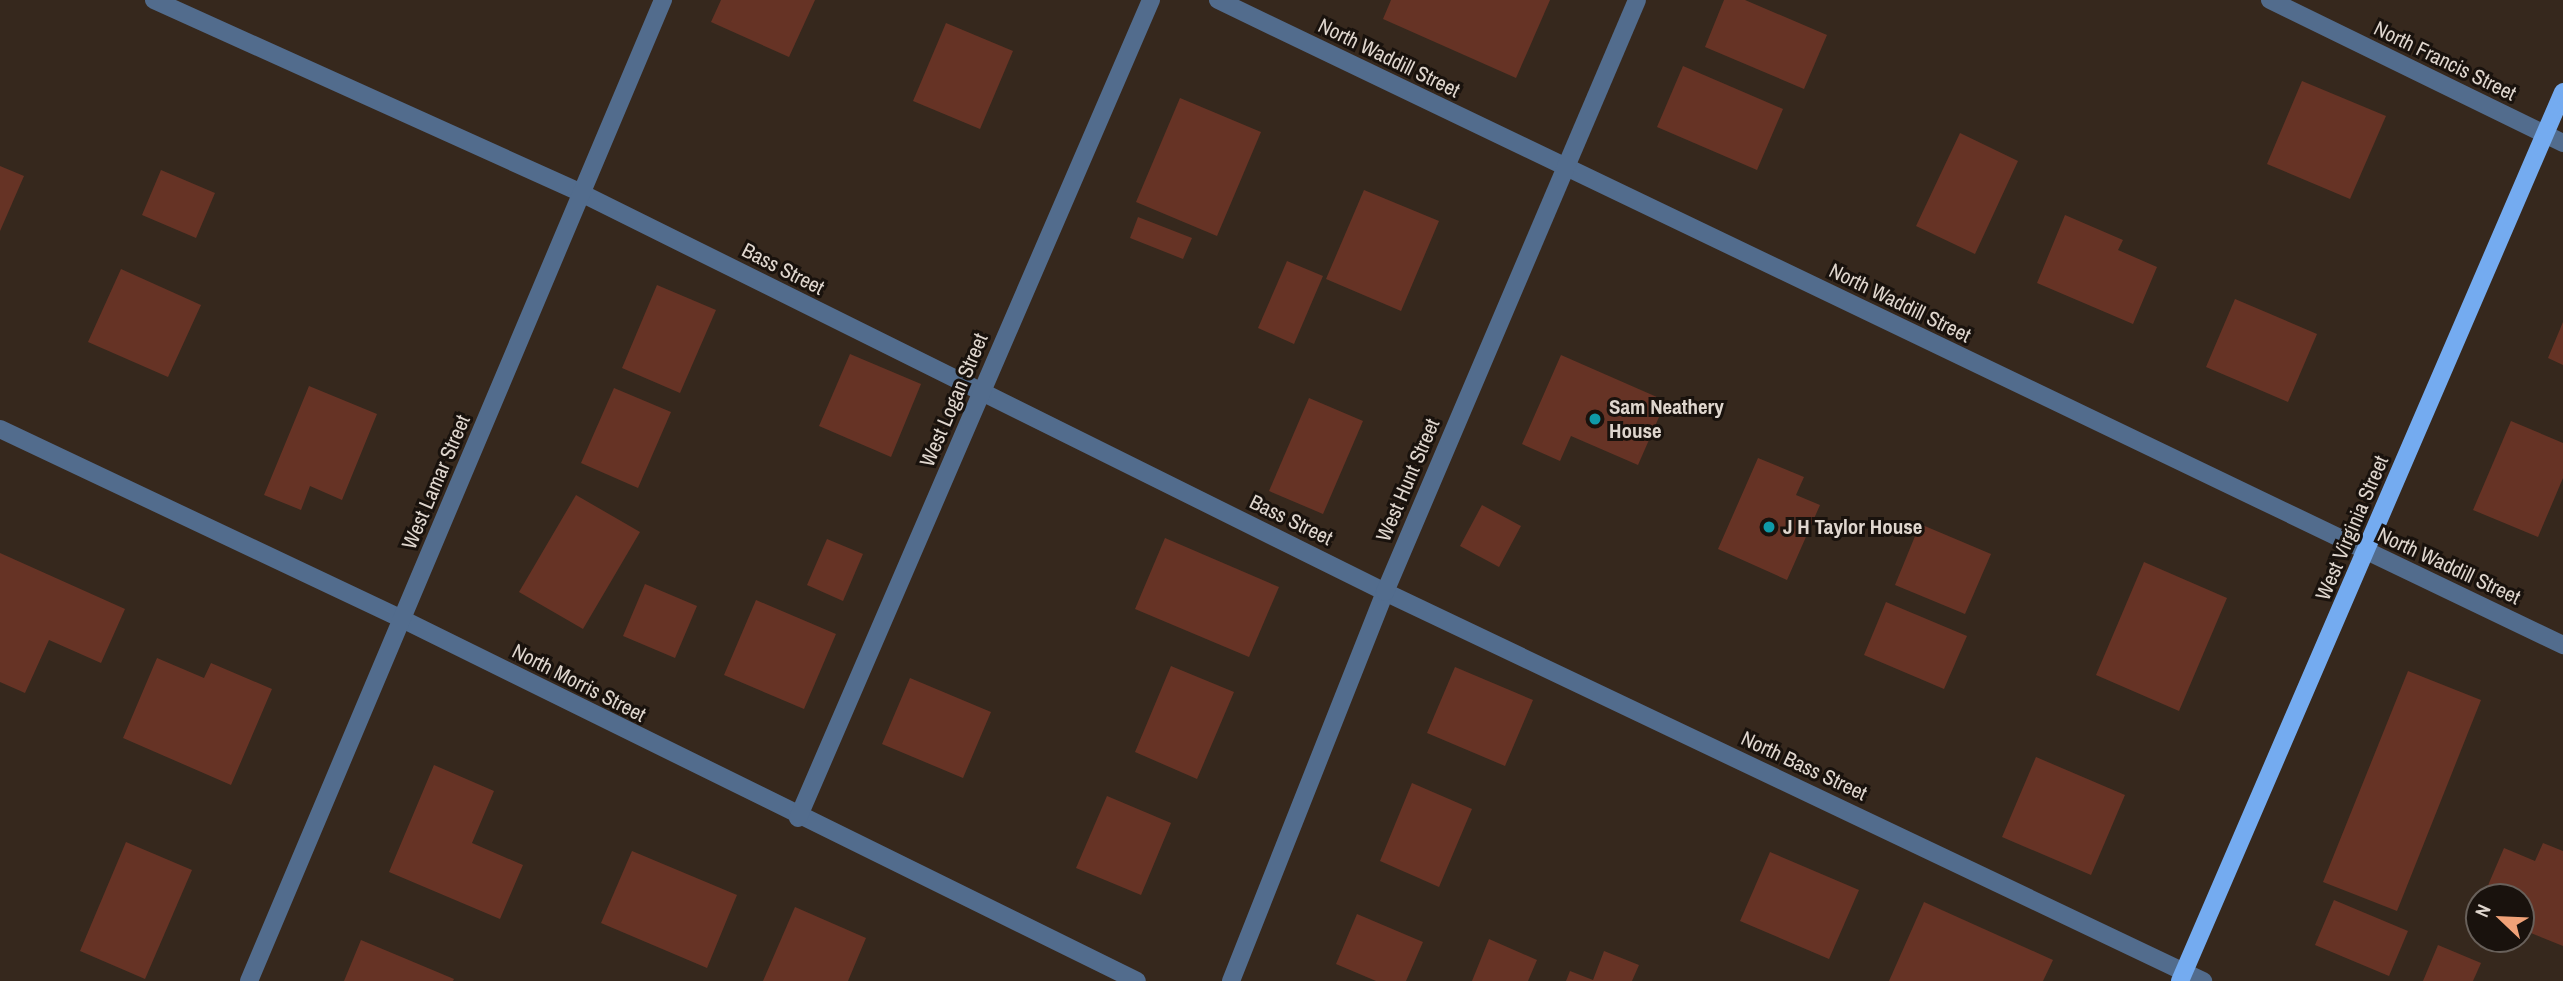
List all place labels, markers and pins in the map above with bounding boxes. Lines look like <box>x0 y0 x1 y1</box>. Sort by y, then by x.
place label: Sam Neathery House <box>1609 394 1724 444</box>
marker: Sam Neathery House <box>1587 411 1603 427</box>
place label: J H Taylor House <box>1783 514 1922 540</box>
marker: J H Taylor House <box>1761 519 1777 535</box>

